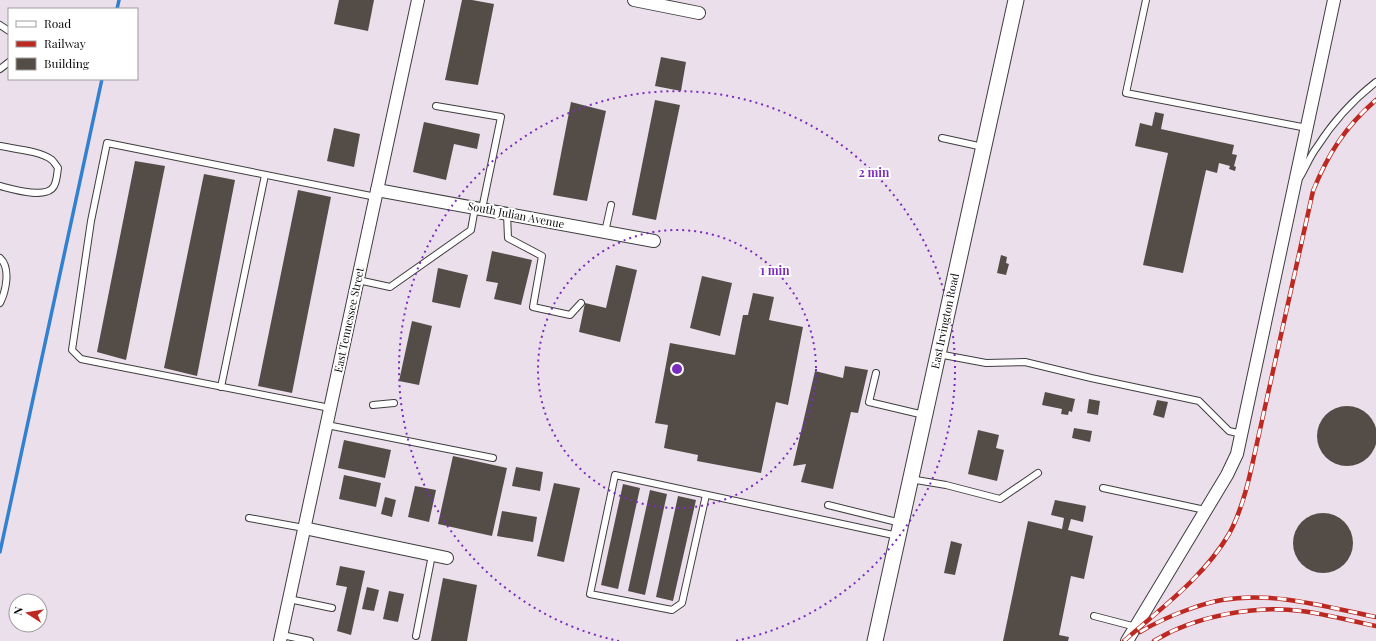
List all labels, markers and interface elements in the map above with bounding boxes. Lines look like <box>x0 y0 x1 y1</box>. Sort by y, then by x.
legend <box>8 8 138 80</box>
text: Road <box>44 15 71 31</box>
text: Railway <box>44 35 86 51</box>
text: Building <box>44 55 90 71</box>
text: 2 min <box>859 164 890 180</box>
street label: South Julian Avenue <box>466 198 566 231</box>
text: 1 min <box>760 262 790 278</box>
street label: East Tennessee Street <box>330 266 367 374</box>
street label: East Irvington Road <box>927 271 962 370</box>
centre of rings <box>670 362 684 376</box>
north arrow <box>8 593 48 633</box>
text: N <box>10 605 26 616</box>

